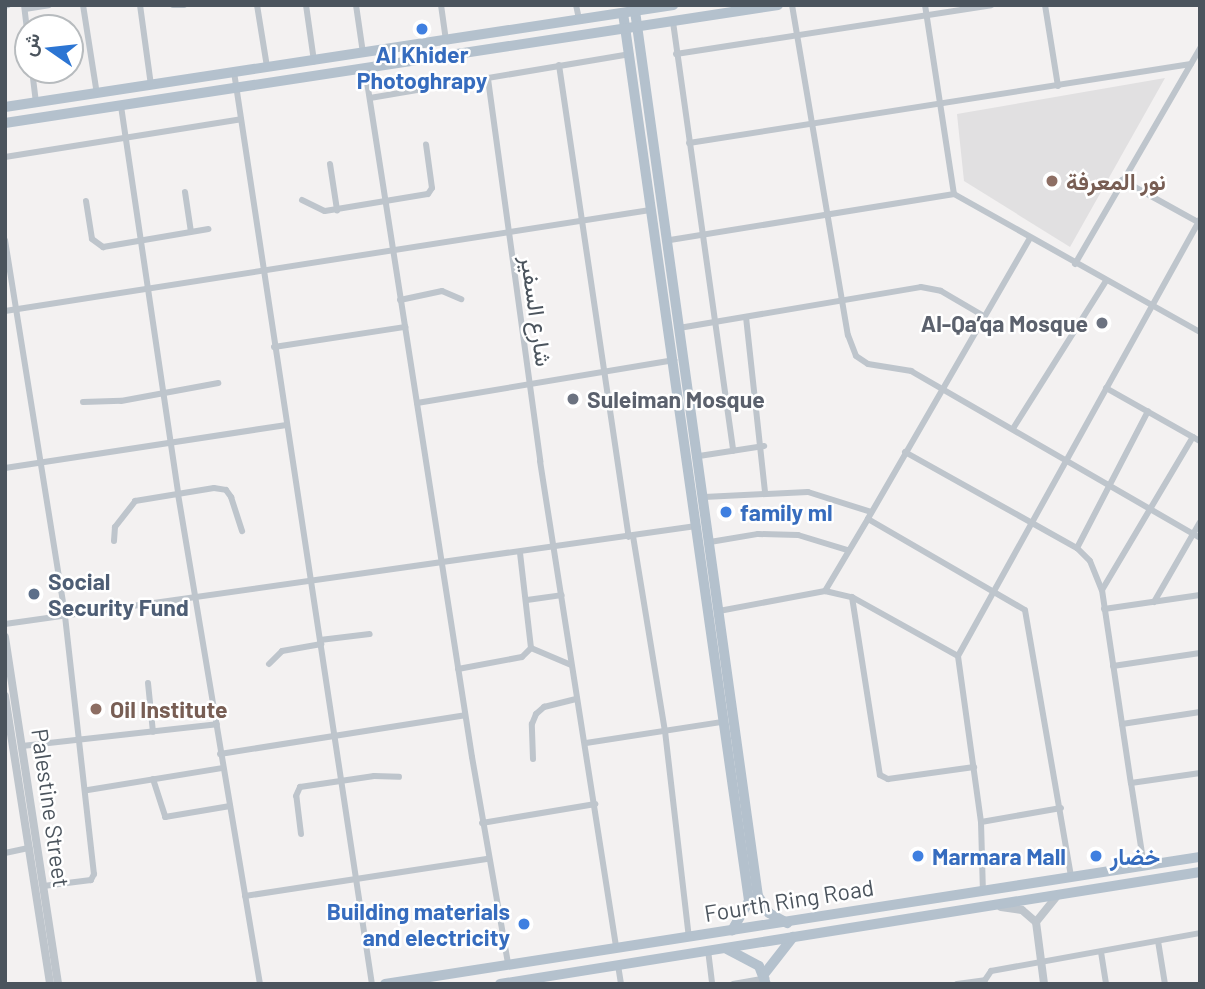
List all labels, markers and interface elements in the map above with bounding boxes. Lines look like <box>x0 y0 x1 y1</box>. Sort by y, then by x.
north arrow <box>14 14 84 84</box>
marker: Al Khider Photoghrapy <box>414 21 430 37</box>
text: ش <box>16 30 44 58</box>
place label: Al Khider Photoghrapy <box>357 40 487 94</box>
place label: نور المعرفة <box>1066 167 1166 195</box>
marker: نور المعرفة <box>1044 173 1060 189</box>
street label: شارع السفير <box>516 254 558 368</box>
place label: Al-Qa’qa Mosque <box>921 309 1088 337</box>
marker: Al-Qa’qa Mosque <box>1094 315 1110 331</box>
place label: Suleiman Mosque <box>587 385 765 413</box>
marker: Suleiman Mosque <box>565 391 581 407</box>
place label: family ml <box>740 498 833 526</box>
marker: family ml <box>718 504 734 520</box>
place label: Social Security Fund <box>48 567 189 621</box>
marker: Social Security Fund <box>26 586 42 602</box>
place label: Oil Institute <box>110 695 228 723</box>
marker: Oil Institute <box>88 701 104 717</box>
street label: Palestine Street <box>26 727 76 889</box>
place label: Marmara Mall <box>932 842 1066 870</box>
place label: خضار <box>1110 842 1160 870</box>
marker: Marmara Mall <box>910 848 926 864</box>
marker: خضار <box>1088 848 1104 864</box>
street label: Fourth Ring Road <box>702 873 876 927</box>
place label: Building materials and electricity <box>327 897 510 951</box>
marker: Building materials and electricity <box>516 916 532 932</box>

